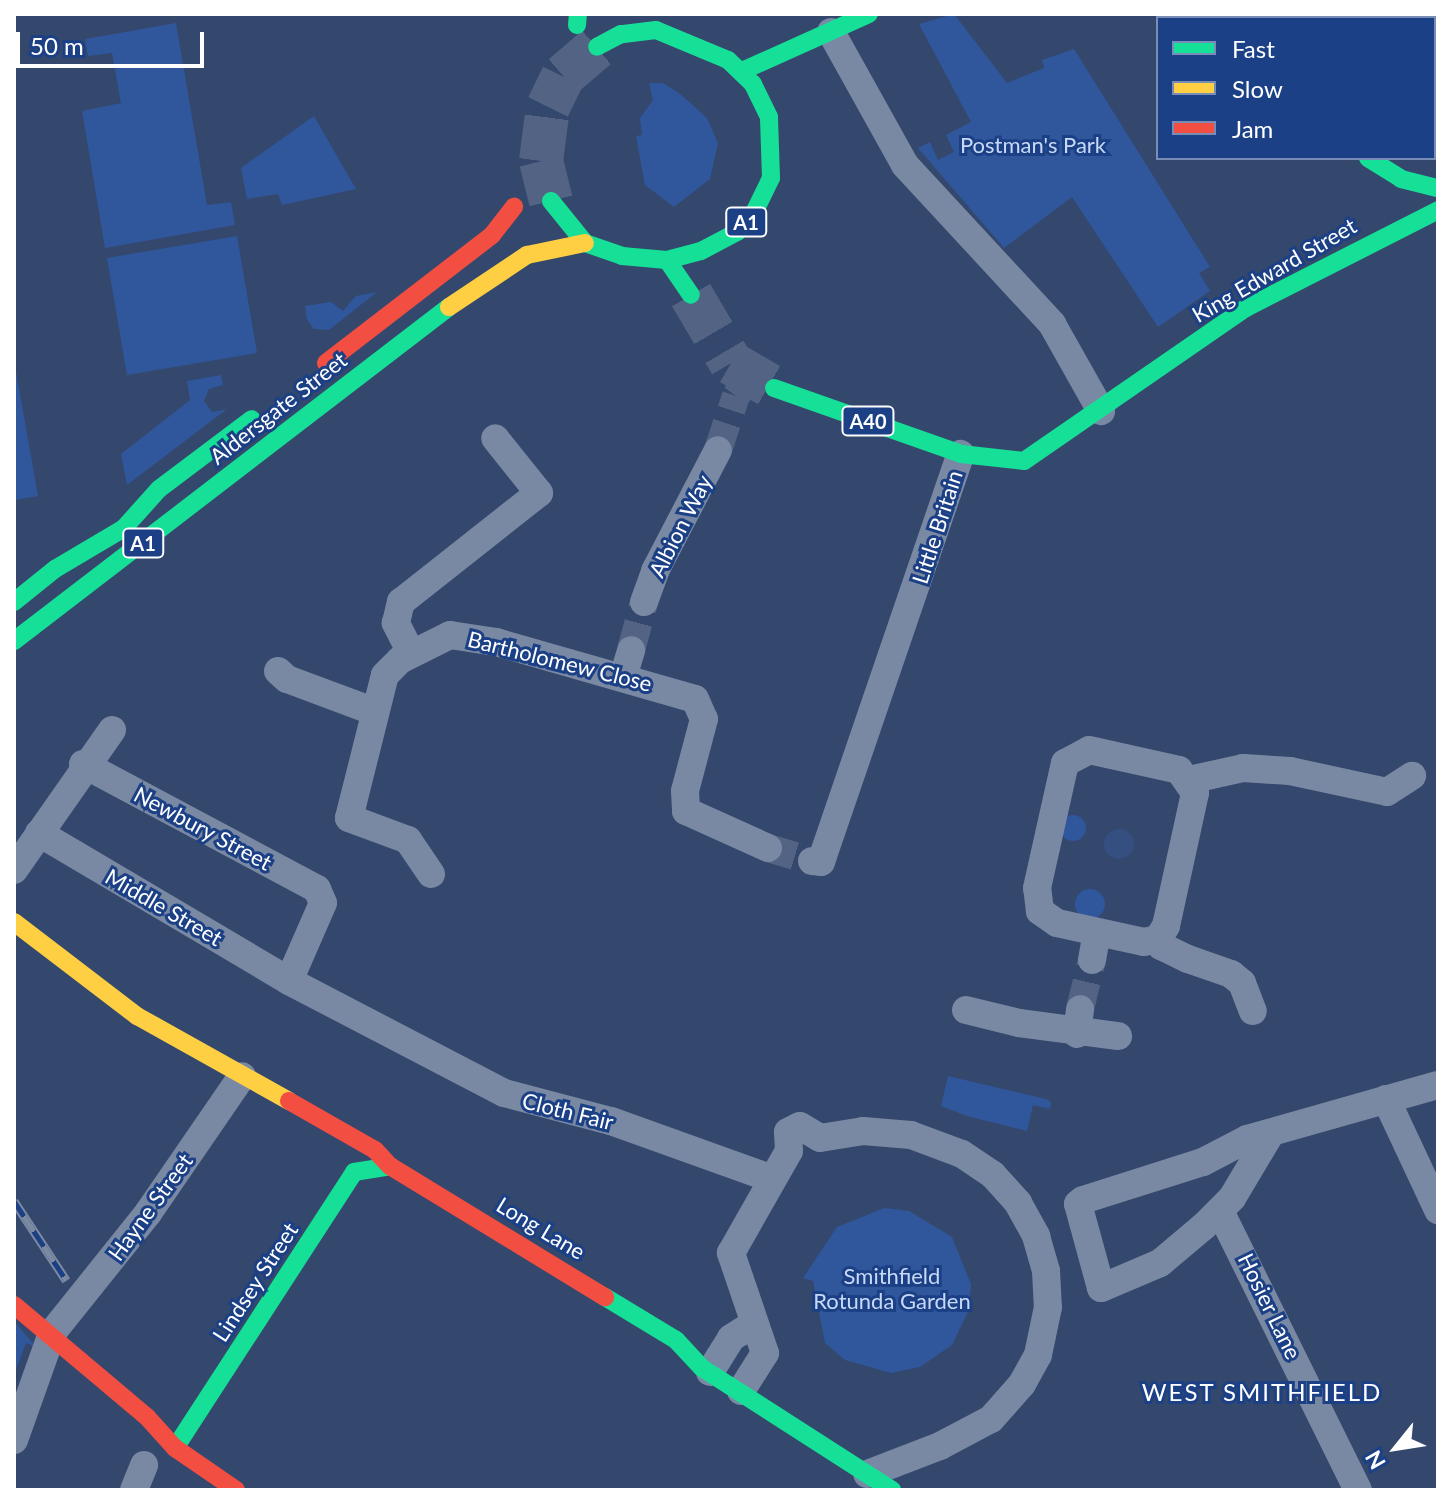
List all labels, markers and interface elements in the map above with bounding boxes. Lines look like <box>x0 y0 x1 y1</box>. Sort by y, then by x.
scale bar <box>20 16 208 66</box>
legend <box>1156 16 1436 160</box>
text: 50 m <box>30 31 84 60</box>
text: Fast <box>1232 34 1275 63</box>
text: Slow <box>1232 74 1283 103</box>
text: Jam <box>1232 114 1273 143</box>
park label: Postman's Park <box>960 132 1106 158</box>
road number: A1 <box>724 206 768 238</box>
street label: King Edward Street <box>1187 212 1361 328</box>
street label: Aldersgate Street <box>204 346 352 470</box>
road number: A40 <box>840 405 896 437</box>
street label: Little Britain <box>906 467 968 587</box>
street label: Albion Way <box>643 470 717 582</box>
road number: A1 <box>121 527 165 559</box>
street label: Bartholomew Close <box>465 625 655 697</box>
street label: Newbury Street <box>129 780 277 876</box>
street label: Middle Street <box>101 863 227 951</box>
street label: Cloth Fair <box>520 1087 616 1135</box>
street label: Hayne Street <box>102 1148 198 1266</box>
street label: Long Lane <box>492 1191 590 1265</box>
street label: Lindsey Street <box>207 1217 303 1347</box>
street label: Hosier Lane <box>1233 1248 1307 1364</box>
park label: Smithfield Rotunda Garden <box>813 1262 971 1314</box>
district label: WEST SMITHFIELD <box>1141 1378 1383 1406</box>
north arrow <box>1356 1408 1436 1488</box>
text: N <box>1359 1446 1391 1474</box>

